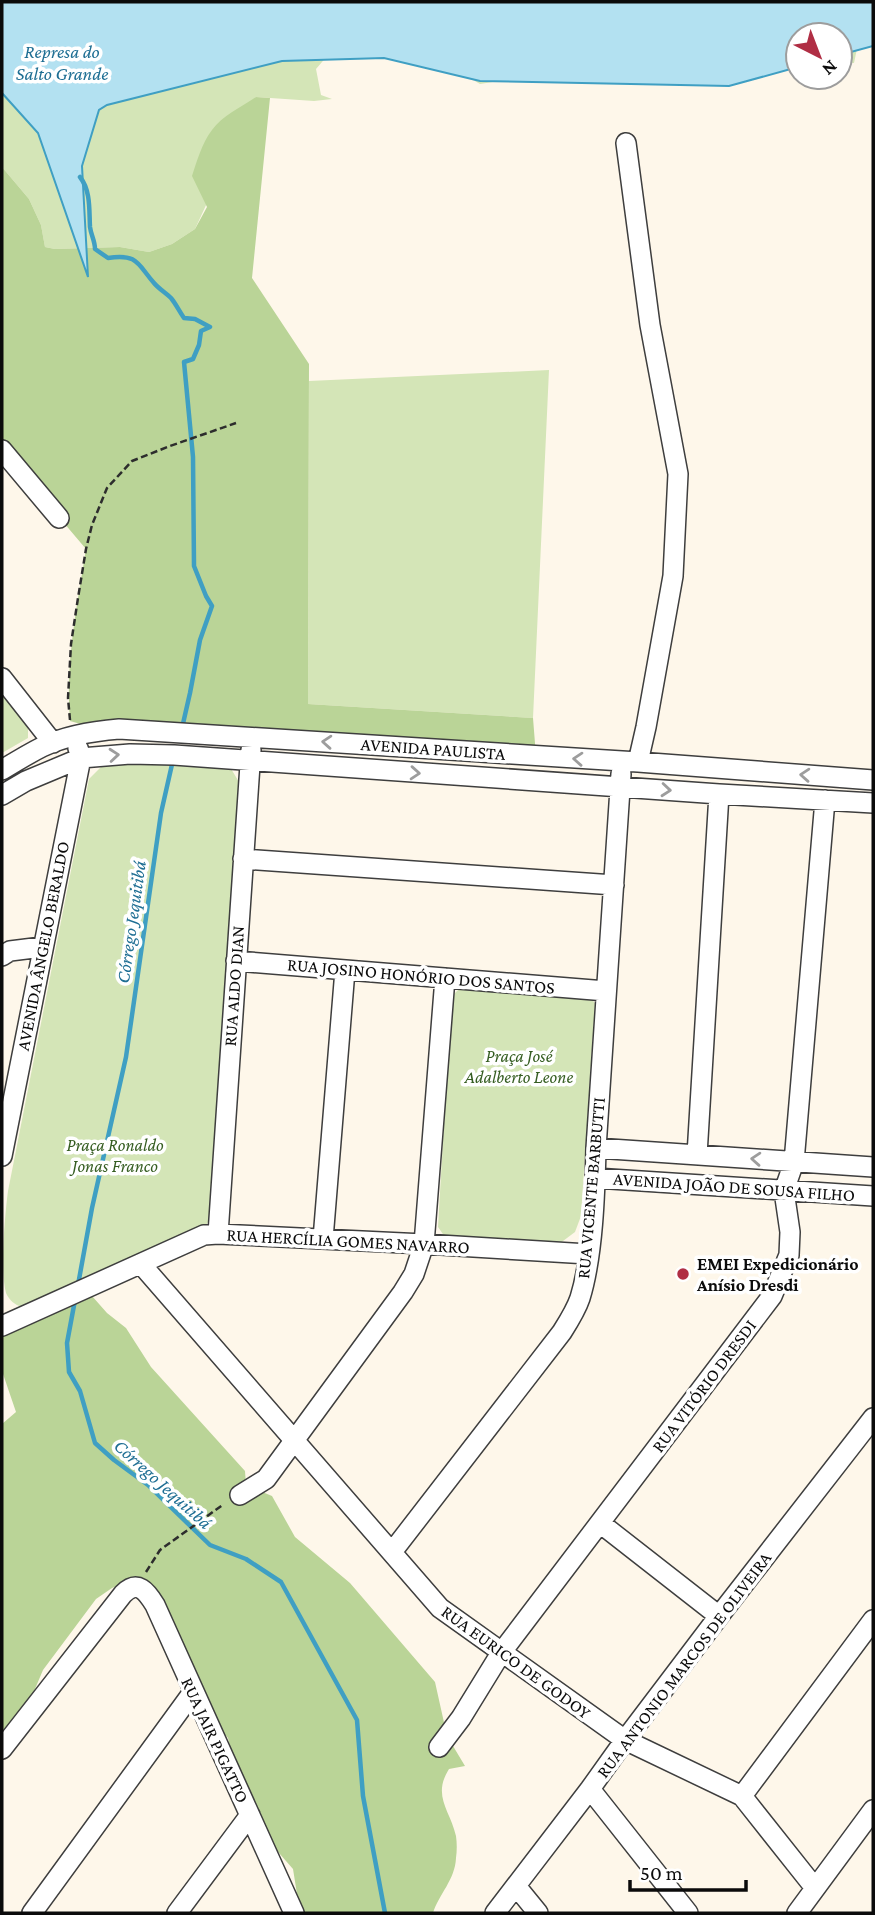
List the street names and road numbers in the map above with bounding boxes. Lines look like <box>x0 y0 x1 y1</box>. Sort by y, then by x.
street label: AVENIDA PAULISTA <box>360 734 507 764</box>
street label: AVENIDA ÂNGELO BERALDO <box>13 840 73 1052</box>
street label: RUA ALDO DIAN <box>220 925 248 1047</box>
street label: RUA JOSINO HONÓRIO DOS SANTOS <box>286 954 556 998</box>
street label: RUA VICENTE BARBUTTI <box>573 1096 609 1280</box>
street label: AVENIDA JOÃO DE SOUSA FILHO <box>612 1169 856 1205</box>
street label: RUA HERCÍLIA GOMES NAVARRO <box>226 1225 470 1257</box>
street label: RUA VITÓRIO DRESDI <box>648 1316 760 1456</box>
street label: RUA ANTONIO MARCOS DE OLIVEIRA <box>593 1548 776 1782</box>
street label: RUA EURICO DE GODOY <box>438 1601 595 1723</box>
street label: RUA JAIR PIGATTO <box>177 1674 253 1806</box>

